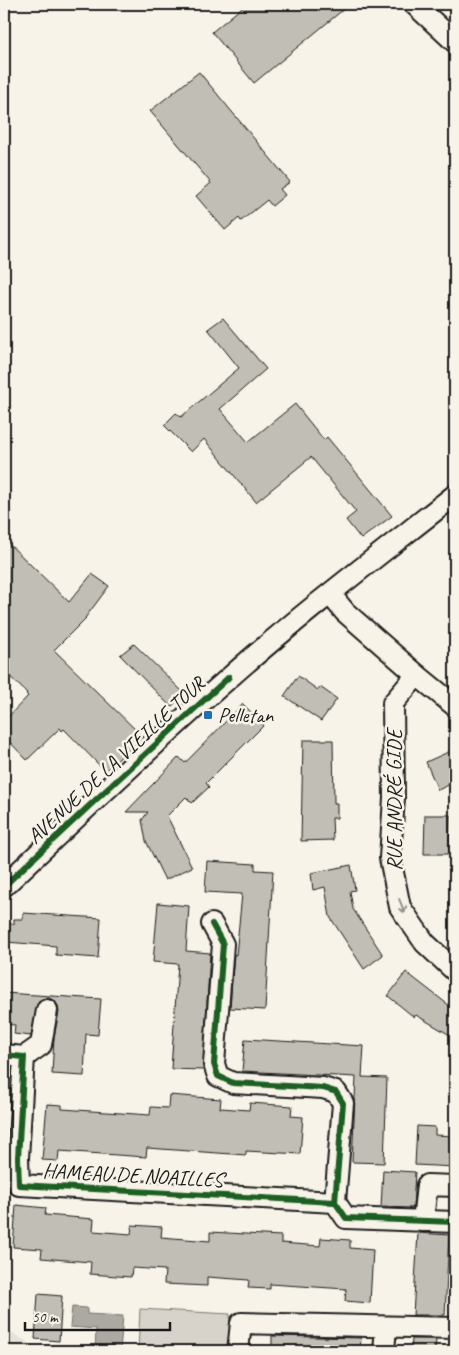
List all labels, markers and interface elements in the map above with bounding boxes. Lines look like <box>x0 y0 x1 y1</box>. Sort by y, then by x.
street label: AVENUE DE LA VIEILLE TOUR <box>22 670 211 849</box>
place label: Pelletan <box>218 702 274 728</box>
marker: Pelletan <box>202 709 214 721</box>
street label: RUE ANDRÉ GIDE <box>381 727 407 871</box>
one-way arrow <box>397 898 407 913</box>
street label: HAMEAU DE NOAILLES <box>42 1157 228 1193</box>
scale bar <box>25 1300 170 1332</box>
text: 50 m <box>32 1308 59 1327</box>

